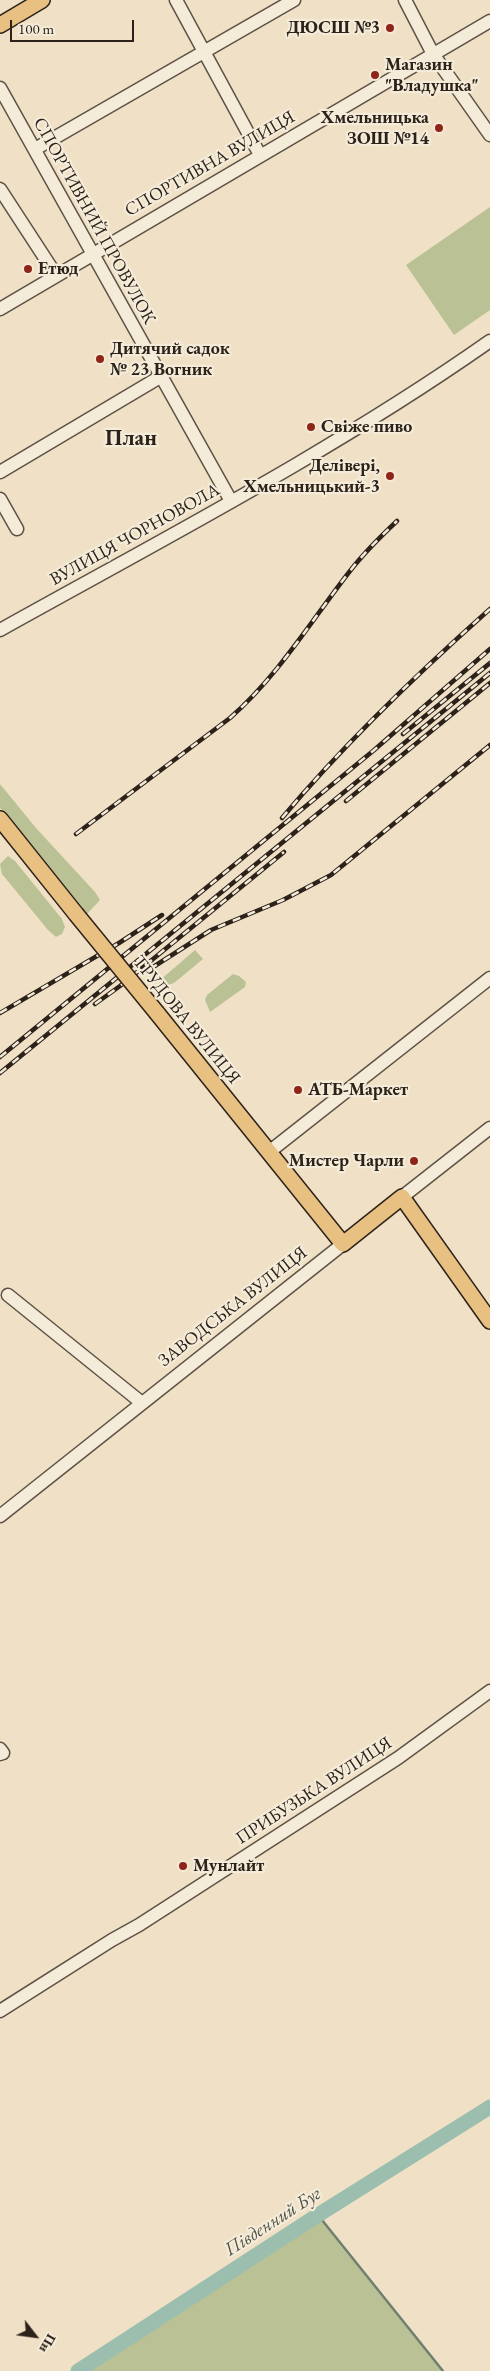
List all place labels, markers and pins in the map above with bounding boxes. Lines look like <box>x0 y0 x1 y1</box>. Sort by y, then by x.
place label: ДЮСШ №3 <box>286 17 380 39</box>
marker: ДЮСШ №3 <box>384 22 396 34</box>
place label: Магазин "Владушка" <box>385 54 479 96</box>
marker: Магазин "Владушка" <box>369 69 381 81</box>
place label: Хмельницька ЗОШ №14 <box>321 107 429 150</box>
marker: Хмельницька ЗОШ №14 <box>433 122 445 134</box>
place label: Етюд <box>38 258 79 280</box>
marker: Етюд <box>22 263 34 275</box>
place label: Дитячий садок № 23 Вогник <box>110 338 230 380</box>
marker: Дитячий садок № 23 Вогник <box>94 353 106 365</box>
place label: Свіже пиво <box>321 416 412 438</box>
marker: Свіже пиво <box>305 421 317 433</box>
place label: Делівері, Хмельницький-3 <box>243 455 380 498</box>
marker: Делівері, Хмельницький-3 <box>384 470 396 482</box>
place label: АТБ-Маркет <box>308 1079 408 1101</box>
marker: АТБ-Маркет <box>292 1084 304 1096</box>
place label: Мистер Чарли <box>289 1150 404 1172</box>
marker: Мистер Чарли <box>408 1155 420 1167</box>
place label: Мунлайт <box>193 1855 264 1877</box>
marker: Мунлайт <box>177 1860 189 1872</box>

